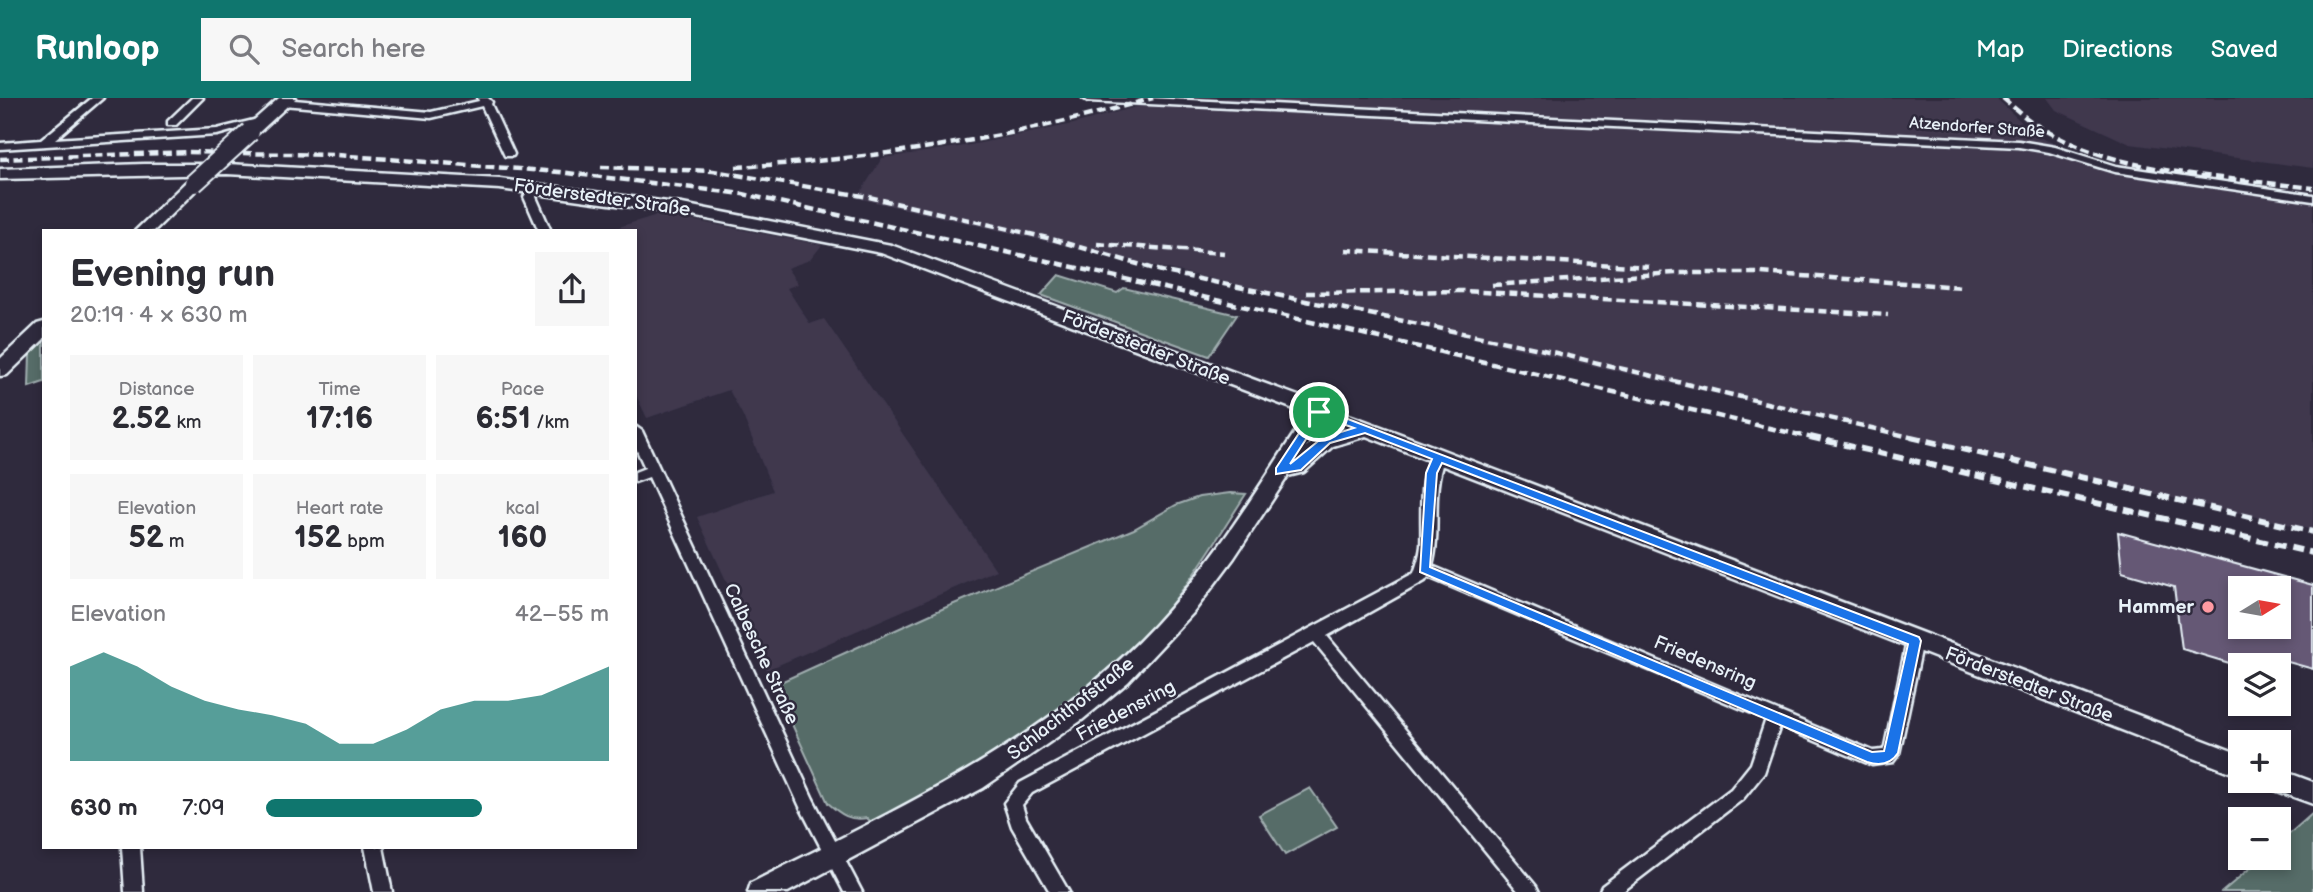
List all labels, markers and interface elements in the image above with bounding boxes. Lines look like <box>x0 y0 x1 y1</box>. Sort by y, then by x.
search box <box>201 18 691 81</box>
text: Runloop <box>35 29 159 69</box>
icon: search <box>225 30 263 68</box>
text: Search here <box>281 34 425 65</box>
text: Map <box>1976 35 2024 64</box>
text: Directions <box>2062 35 2173 64</box>
text: Saved <box>2211 35 2278 64</box>
street label: Atzendorfer Straße <box>1909 114 2046 142</box>
street label: Förderstedter Straße <box>512 174 692 222</box>
text: Evening run <box>70 252 275 297</box>
button: share <box>535 252 609 326</box>
text: 20:19 · 4 × 630 m <box>70 301 248 329</box>
street label: Förderstedter Straße <box>1059 305 1233 391</box>
text: Distance <box>119 378 194 401</box>
text: Time <box>318 378 361 401</box>
text: Pace <box>501 378 544 401</box>
pin <box>1289 382 1349 442</box>
icon: arrive <box>1300 393 1338 431</box>
text: 2.52 <box>111 401 171 437</box>
text: 17:16 <box>306 401 373 437</box>
text: 6:51 <box>475 401 531 437</box>
text: km <box>171 411 202 434</box>
text: /km <box>531 411 570 434</box>
text: Elevation <box>117 497 196 520</box>
text: Heart rate <box>296 497 383 520</box>
text: kcal <box>505 497 540 520</box>
text: 52 <box>128 520 164 556</box>
text: 152 <box>294 520 342 556</box>
text: 160 <box>498 520 547 556</box>
text: m <box>164 530 185 553</box>
text: bpm <box>342 530 385 553</box>
north arrow <box>2228 576 2291 639</box>
map controls <box>2228 576 2291 870</box>
street label: Calbesche Straße <box>718 580 804 728</box>
place label: Hammer <box>2118 596 2194 619</box>
marker: Hammer <box>2200 599 2216 615</box>
text: Elevation <box>70 600 166 628</box>
text: 42–55 m <box>515 600 609 628</box>
street label: Friedensring <box>1650 631 1760 695</box>
street label: Förderstedter Straße <box>1942 642 2116 728</box>
street label: Schlachthofstraße <box>1003 652 1139 766</box>
button: layers <box>2228 653 2291 716</box>
street label: Friedensring <box>1072 675 1180 747</box>
button: + <box>2228 730 2291 793</box>
text: 630 m <box>70 794 138 822</box>
text: 7:09 <box>182 794 225 822</box>
button: − <box>2228 807 2291 870</box>

